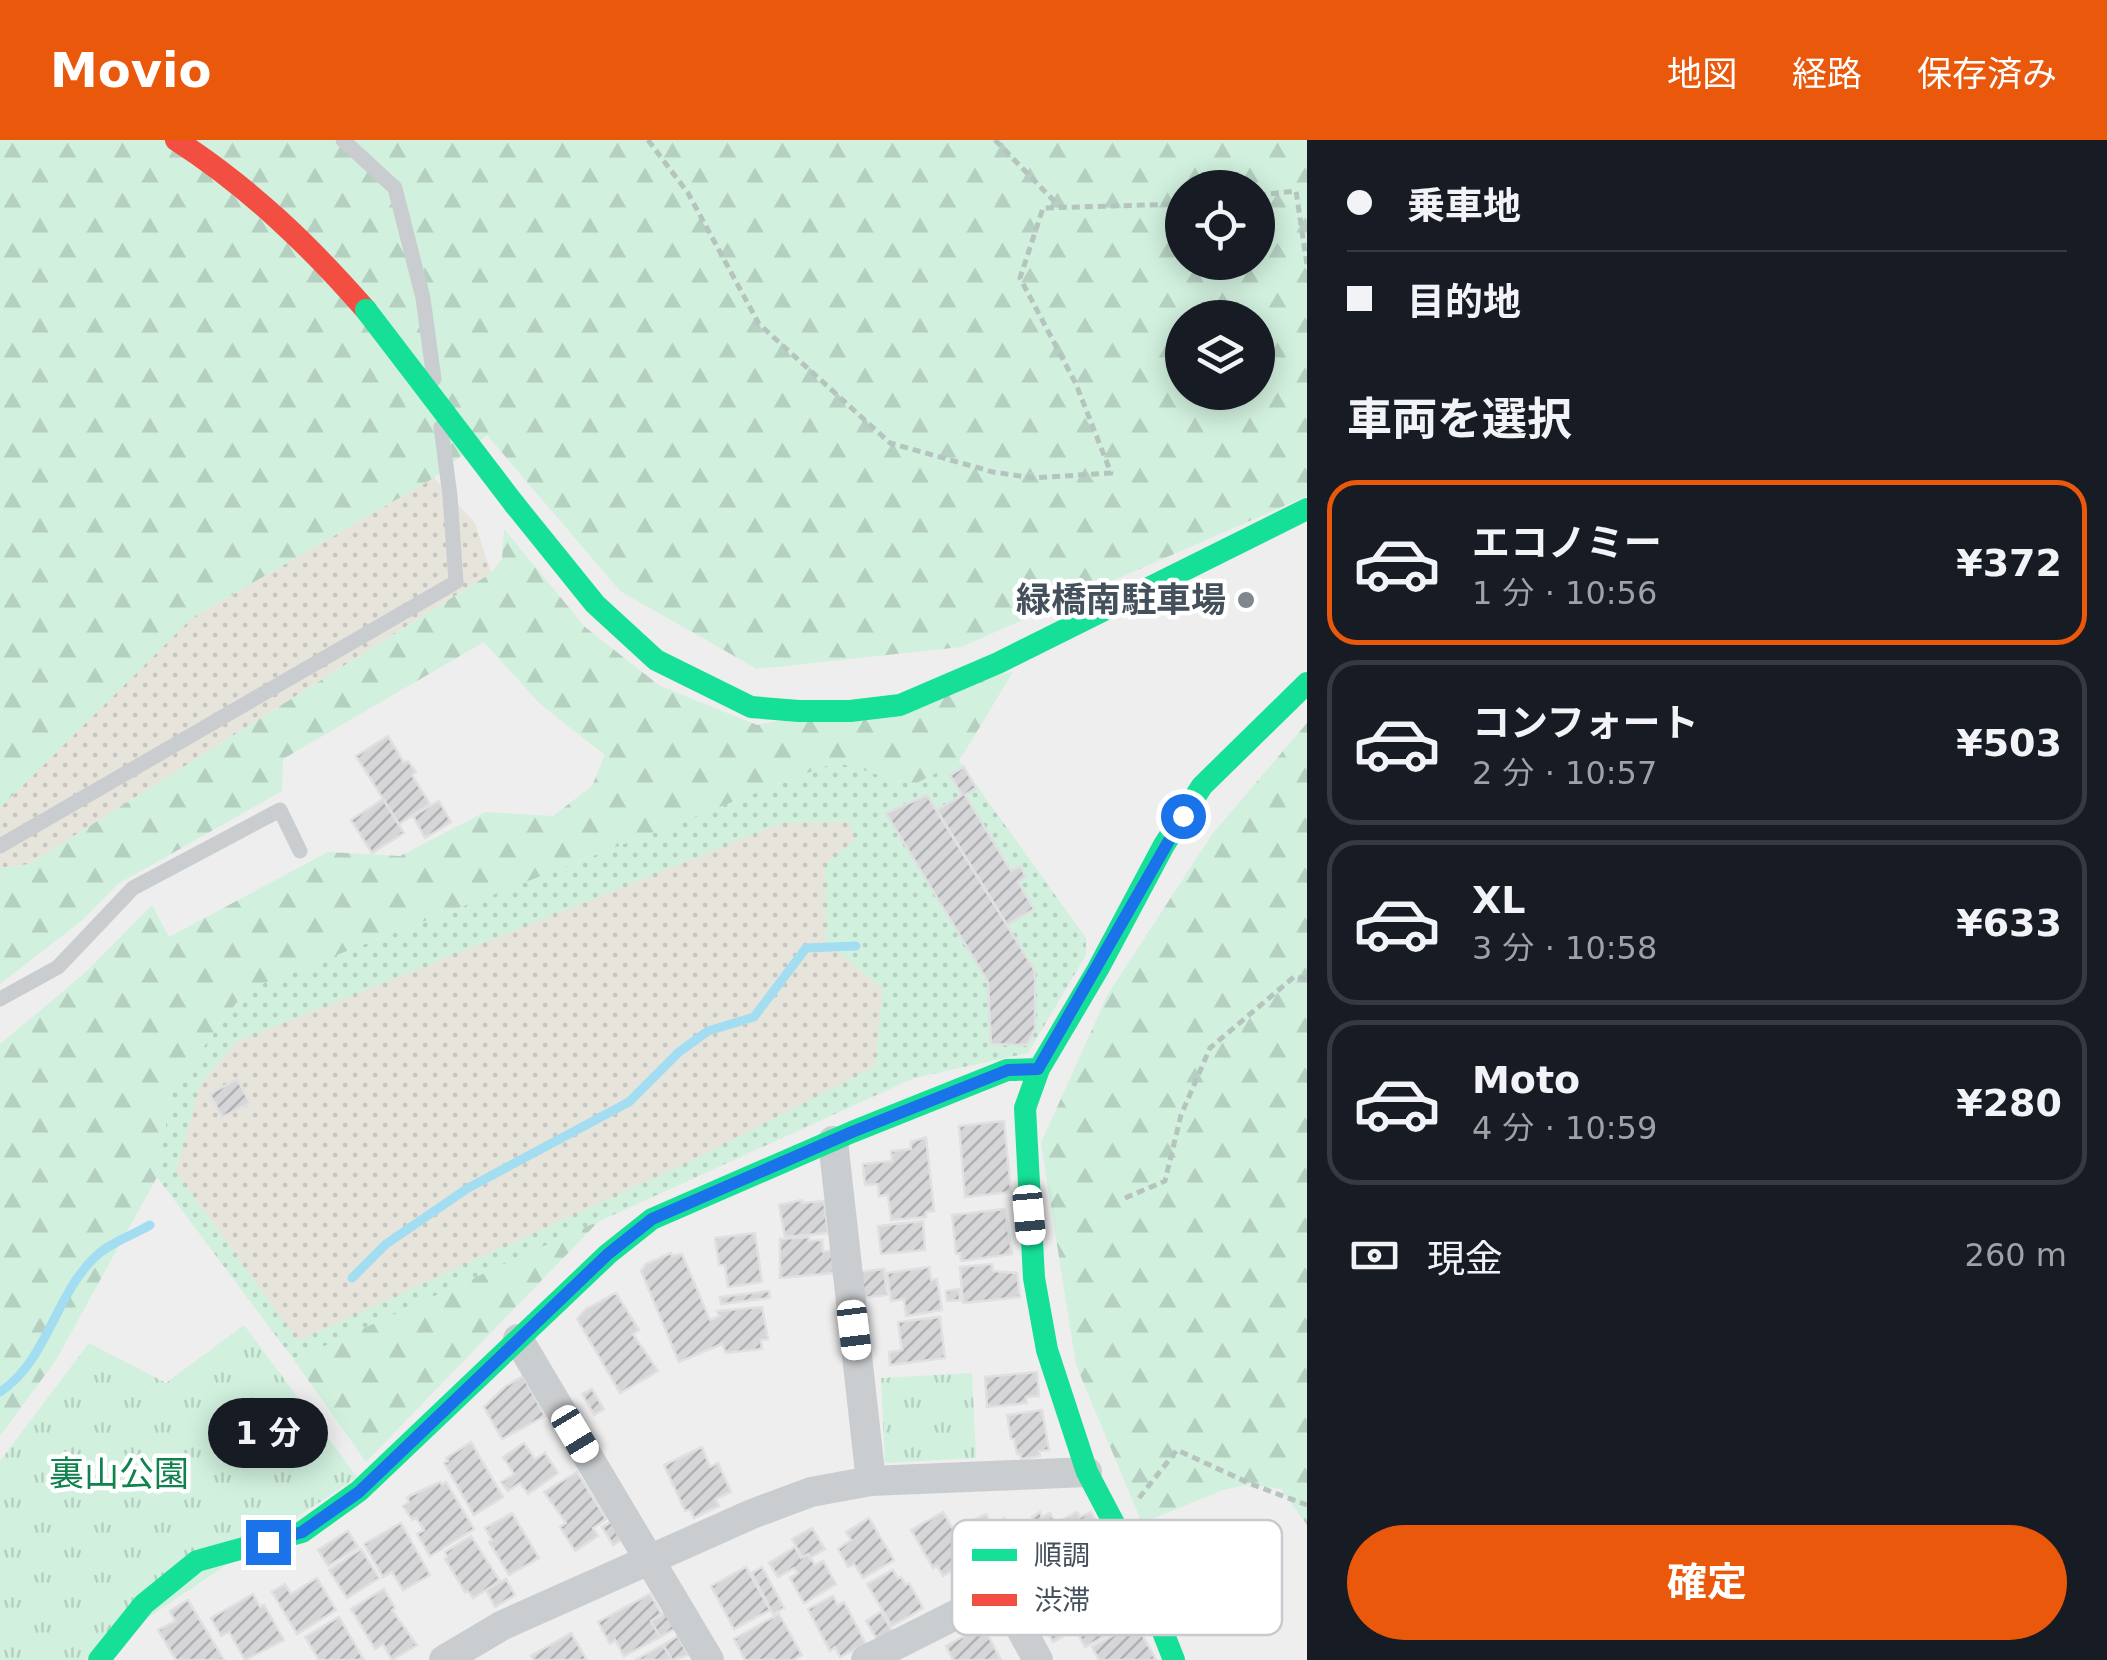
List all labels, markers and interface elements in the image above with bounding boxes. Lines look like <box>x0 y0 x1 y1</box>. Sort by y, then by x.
text: Movio <box>50 42 211 98</box>
text: 地図 <box>1667 54 1737 94</box>
text: 経路 <box>1792 54 1862 94</box>
text: 保存済み <box>1917 54 2057 94</box>
map controls <box>1165 170 1275 410</box>
button: locate <box>1165 170 1275 280</box>
text: 乗車地 <box>1407 184 1521 228</box>
text: 目的地 <box>1407 280 1521 324</box>
button: layers <box>1165 300 1275 410</box>
text: 車両を選択 <box>1347 393 1572 446</box>
icon: car <box>1352 518 1442 608</box>
text: エコノミー <box>1472 521 1662 565</box>
text: ¥372 <box>1956 541 2062 585</box>
text: 1 分 · 10:56 <box>1472 574 1657 612</box>
place label: 緑橋南駐車場 <box>1016 580 1226 620</box>
marker: 緑橋南駐車場 <box>1235 589 1257 611</box>
icon: car <box>1352 698 1442 788</box>
text: コンフォート <box>1472 701 1699 745</box>
text: ¥503 <box>1956 721 2062 765</box>
text: 2 分 · 10:57 <box>1472 754 1657 792</box>
route start <box>1161 794 1206 839</box>
icon: car <box>1352 878 1442 968</box>
text: XL <box>1472 878 1526 922</box>
text: ¥633 <box>1956 901 2062 945</box>
text: 3 分 · 10:58 <box>1472 929 1657 967</box>
icon: car <box>1352 1058 1442 1148</box>
text: Moto <box>1472 1058 1580 1102</box>
text: ¥280 <box>1956 1081 2062 1125</box>
text: 4 分 · 10:59 <box>1472 1109 1657 1147</box>
car <box>1011 1184 1047 1246</box>
icon: cash <box>1347 1228 1402 1283</box>
text: 260 m <box>1965 1236 2067 1274</box>
text: 現金 <box>1427 1237 1503 1281</box>
car <box>835 1298 873 1362</box>
callout: 1 分 <box>208 1397 328 1467</box>
car <box>547 1401 603 1467</box>
text: 1 分 <box>235 1414 301 1452</box>
park label: 裏山公園 <box>49 1454 189 1494</box>
route end <box>246 1520 291 1565</box>
legend <box>952 1520 1282 1635</box>
button: 確定 <box>1347 1525 2067 1640</box>
text: 順調 <box>1034 1539 1090 1572</box>
text: 渋滞 <box>1034 1584 1090 1617</box>

